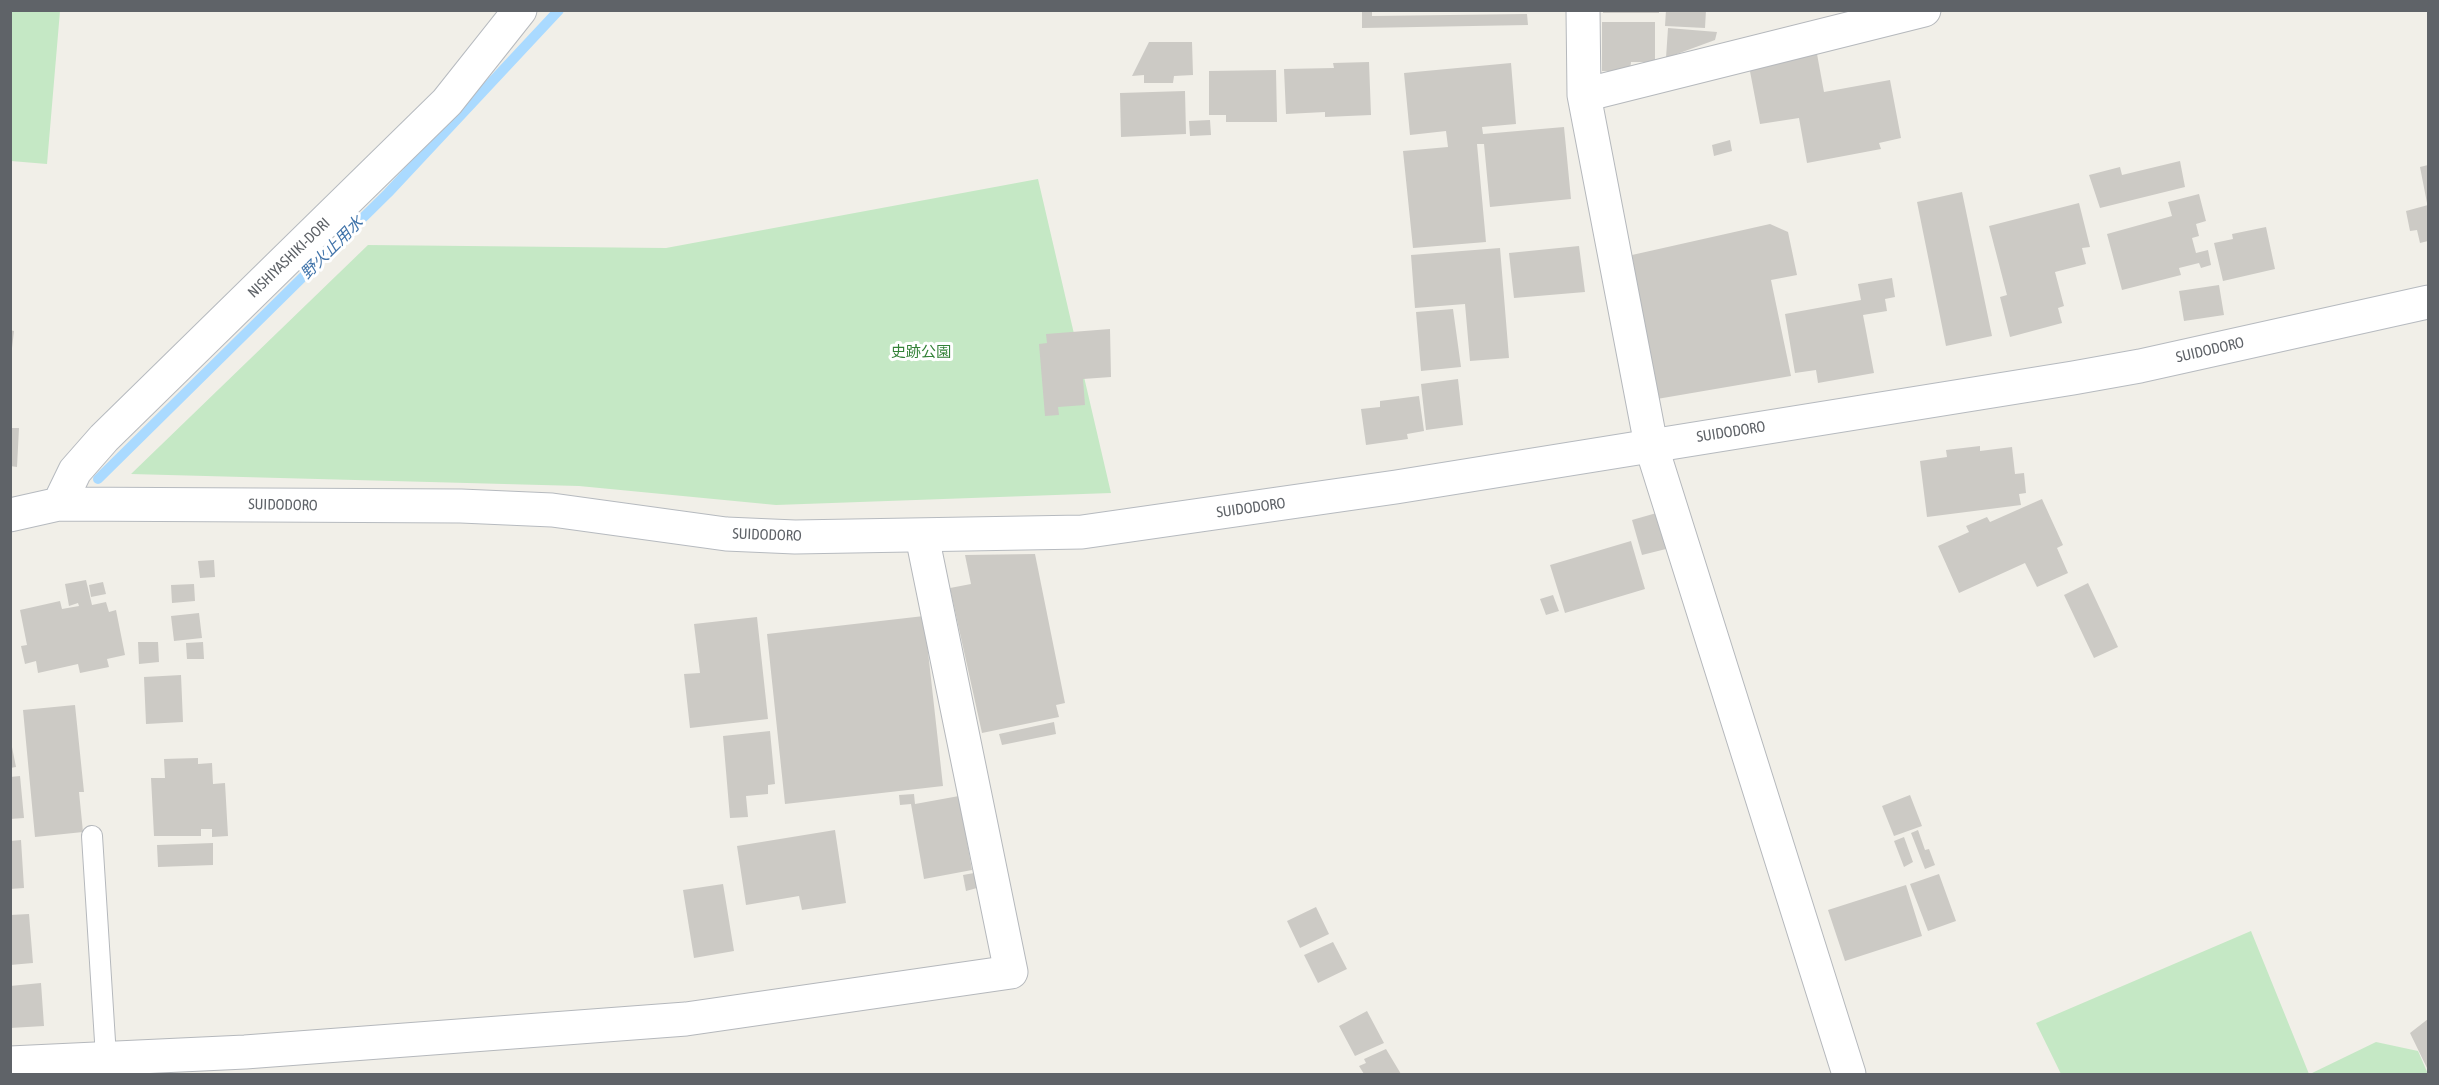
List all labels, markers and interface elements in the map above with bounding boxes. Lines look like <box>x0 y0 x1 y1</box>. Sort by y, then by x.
water label: 野火止用水 <box>297 213 367 283</box>
street label: NISHIYASHIKI-DORI <box>244 214 334 302</box>
street label: SUIDODORO <box>2174 333 2246 367</box>
park label: 史跡公園 <box>891 343 951 361</box>
street label: SUIDODORO <box>1695 418 1767 446</box>
street label: SUIDODORO <box>1215 494 1287 522</box>
street label: SUIDODORO <box>248 495 318 515</box>
street label: SUIDODORO <box>732 525 802 545</box>

